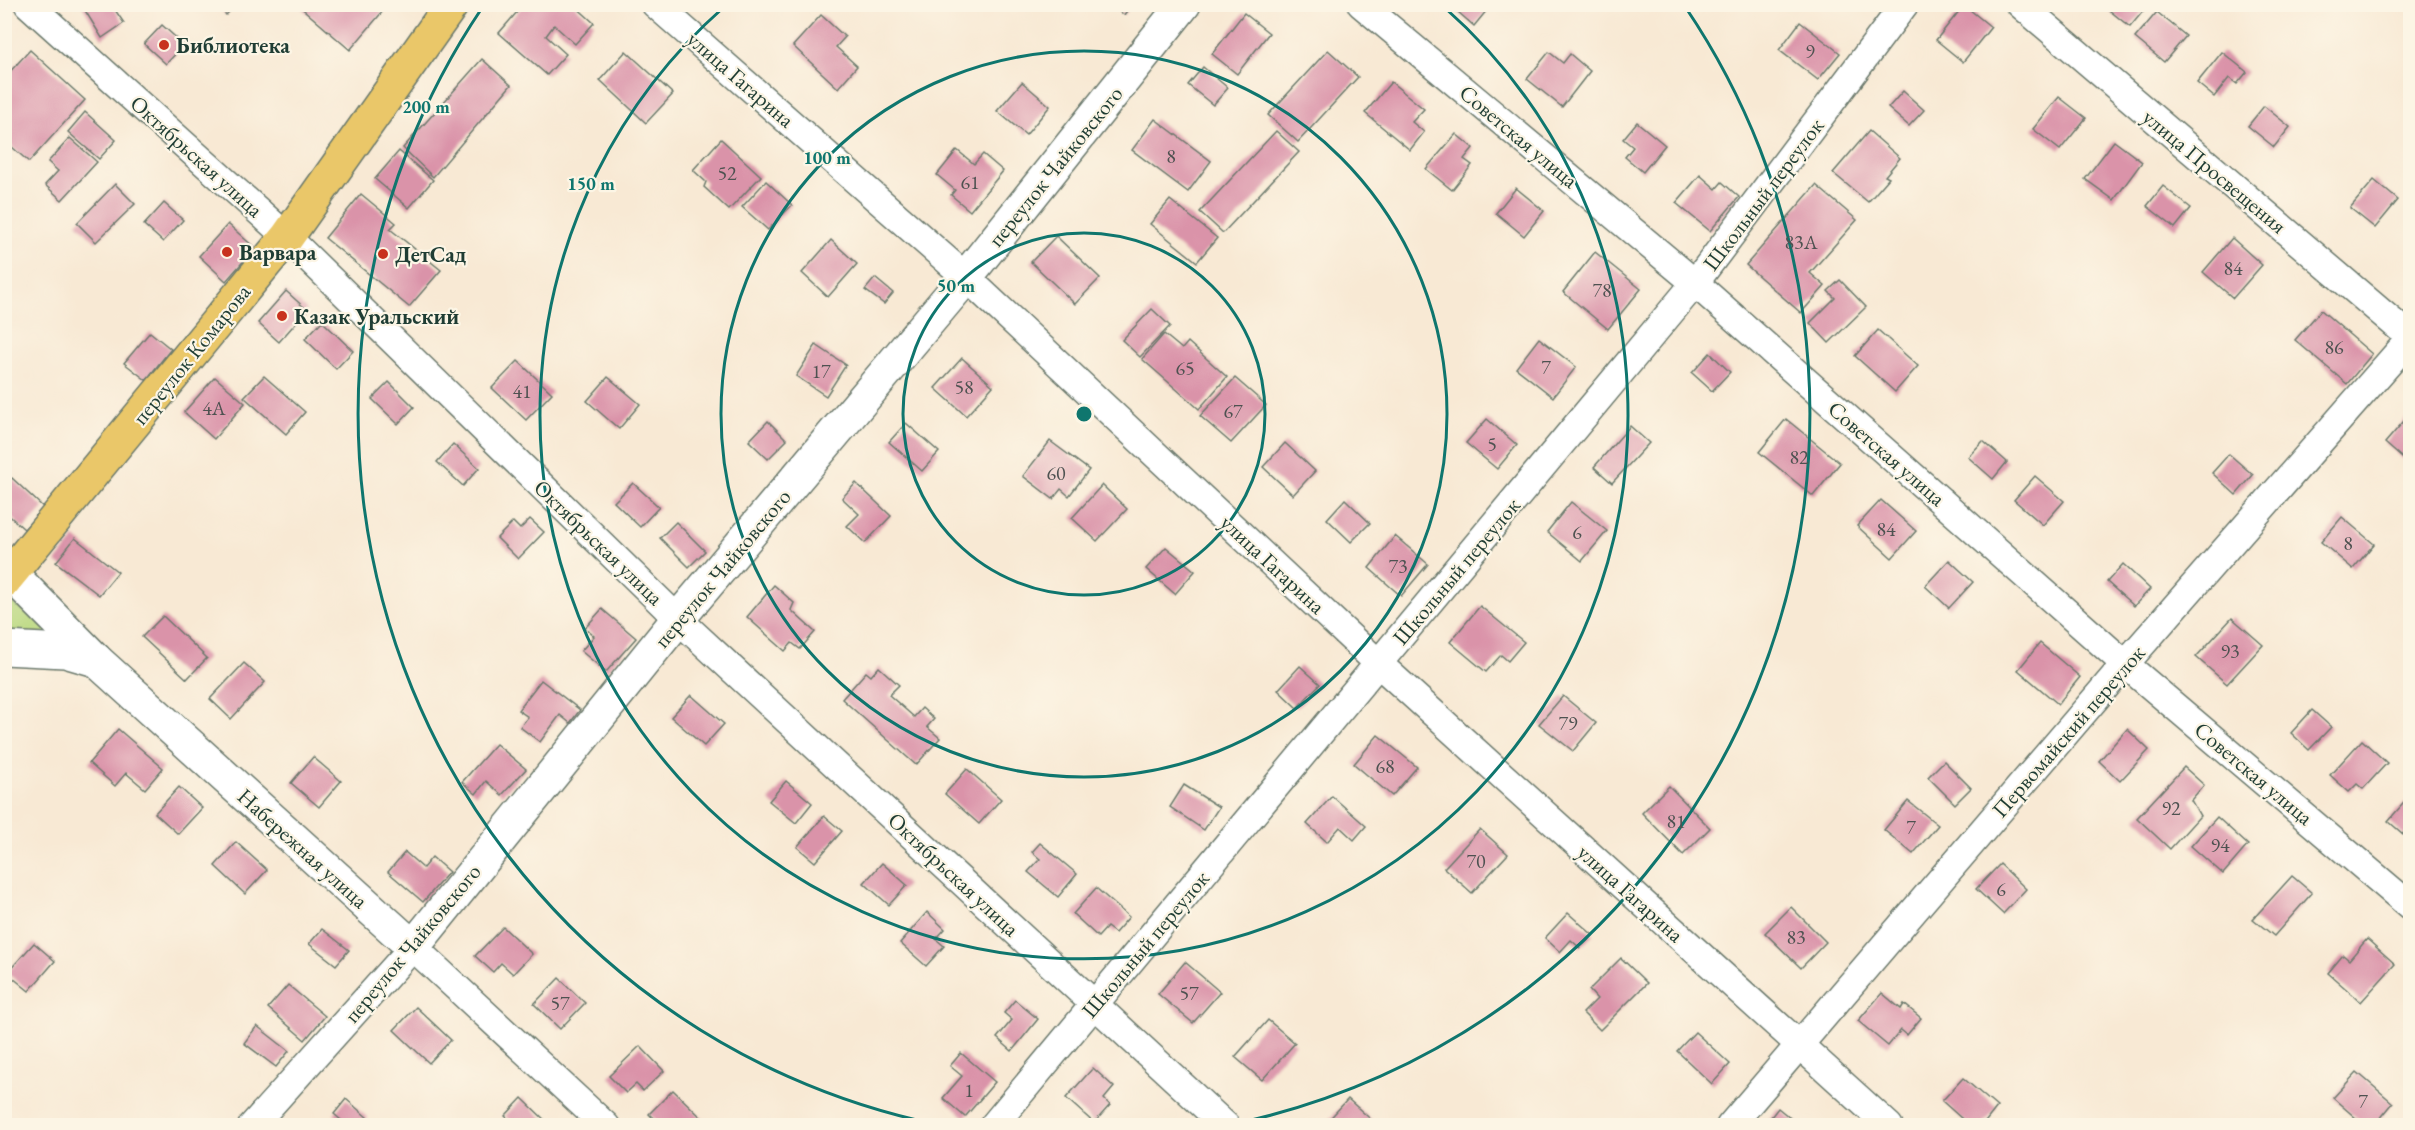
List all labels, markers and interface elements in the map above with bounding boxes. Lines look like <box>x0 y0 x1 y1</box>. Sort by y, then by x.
street label: улица Гагарина <box>681 25 801 134</box>
place label: Библиотека <box>176 31 290 60</box>
marker: Библиотека <box>157 38 171 52</box>
house number: 9 <box>1805 38 1815 64</box>
street label: Советская улица <box>1453 78 1584 195</box>
street label: переулок Чайковского <box>982 80 1129 253</box>
street label: Октябрьская улица <box>124 89 270 224</box>
text: 200 m <box>402 95 450 118</box>
street label: улица Просвещения <box>2137 103 2293 240</box>
street label: Школьный переулок <box>1696 112 1831 276</box>
house number: 8 <box>1166 143 1176 169</box>
text: 100 m <box>803 146 851 169</box>
house number: 52 <box>717 160 737 186</box>
house number: 61 <box>960 169 980 195</box>
text: 150 m <box>567 172 615 195</box>
house number: 83А <box>1784 229 1818 255</box>
place label: Варвара <box>239 238 317 267</box>
place label: ДетСад <box>395 240 467 269</box>
marker: Варвара <box>220 245 234 259</box>
marker: ДетСад <box>376 247 390 261</box>
house number: 84 <box>2223 255 2243 281</box>
text: 50 m <box>937 274 975 297</box>
house number: 78 <box>1592 277 1612 303</box>
street label: переулок Комарова <box>126 278 257 431</box>
place label: Казак Уральский <box>294 302 459 331</box>
marker: Казак Уральский <box>275 309 289 323</box>
house number: 86 <box>2324 334 2344 360</box>
house number: 7 <box>1541 354 1551 380</box>
house number: 65 <box>1175 355 1195 381</box>
house number: 17 <box>811 358 831 384</box>
house number: 58 <box>954 374 974 400</box>
house number: 41 <box>512 378 532 404</box>
street label: Советская улица <box>1822 394 1952 513</box>
house number: 4А <box>202 395 226 421</box>
house number: 67 <box>1223 398 1243 424</box>
centre of rings <box>1074 404 1094 424</box>
house number: 5 <box>1487 431 1497 457</box>
house number: 82 <box>1789 444 1809 470</box>
house number: 60 <box>1046 460 1066 486</box>
street label: Октябрьская улица <box>528 473 670 612</box>
street label: переулок Чайковского <box>647 483 798 654</box>
street label: Школьный переулок <box>1386 491 1527 651</box>
street label: улица Гагарина <box>1214 508 1331 621</box>
house number: 84 <box>1876 516 1896 542</box>
house number: 6 <box>1572 519 1582 545</box>
house number: 8 <box>2343 530 2353 556</box>
house number: 73 <box>1388 553 1408 579</box>
street label: Первомайский переулок <box>1985 638 2152 824</box>
house number: 93 <box>2220 638 2240 664</box>
house number: 79 <box>1558 710 1578 736</box>
street label: Советская улица <box>2188 715 2319 832</box>
house number: 68 <box>1375 753 1395 779</box>
street label: Набережная улица <box>231 782 374 915</box>
house number: 92 <box>2161 795 2181 821</box>
street label: Октябрьская улица <box>882 806 1026 943</box>
house number: 81 <box>1666 808 1686 834</box>
house number: 7 <box>1906 814 1916 840</box>
house number: 94 <box>2210 832 2230 858</box>
street label: улица Гагарина <box>1571 838 1690 949</box>
house number: 70 <box>1466 848 1486 874</box>
street label: переулок Чайковского <box>337 858 488 1029</box>
street label: Школьный переулок <box>1075 864 1216 1024</box>
house number: 6 <box>1996 876 2006 902</box>
house number: 83 <box>1786 924 1806 950</box>
house number: 57 <box>1179 980 1199 1006</box>
house number: 57 <box>550 990 570 1016</box>
house number: 1 <box>964 1077 974 1103</box>
house number: 7 <box>2358 1088 2368 1114</box>

